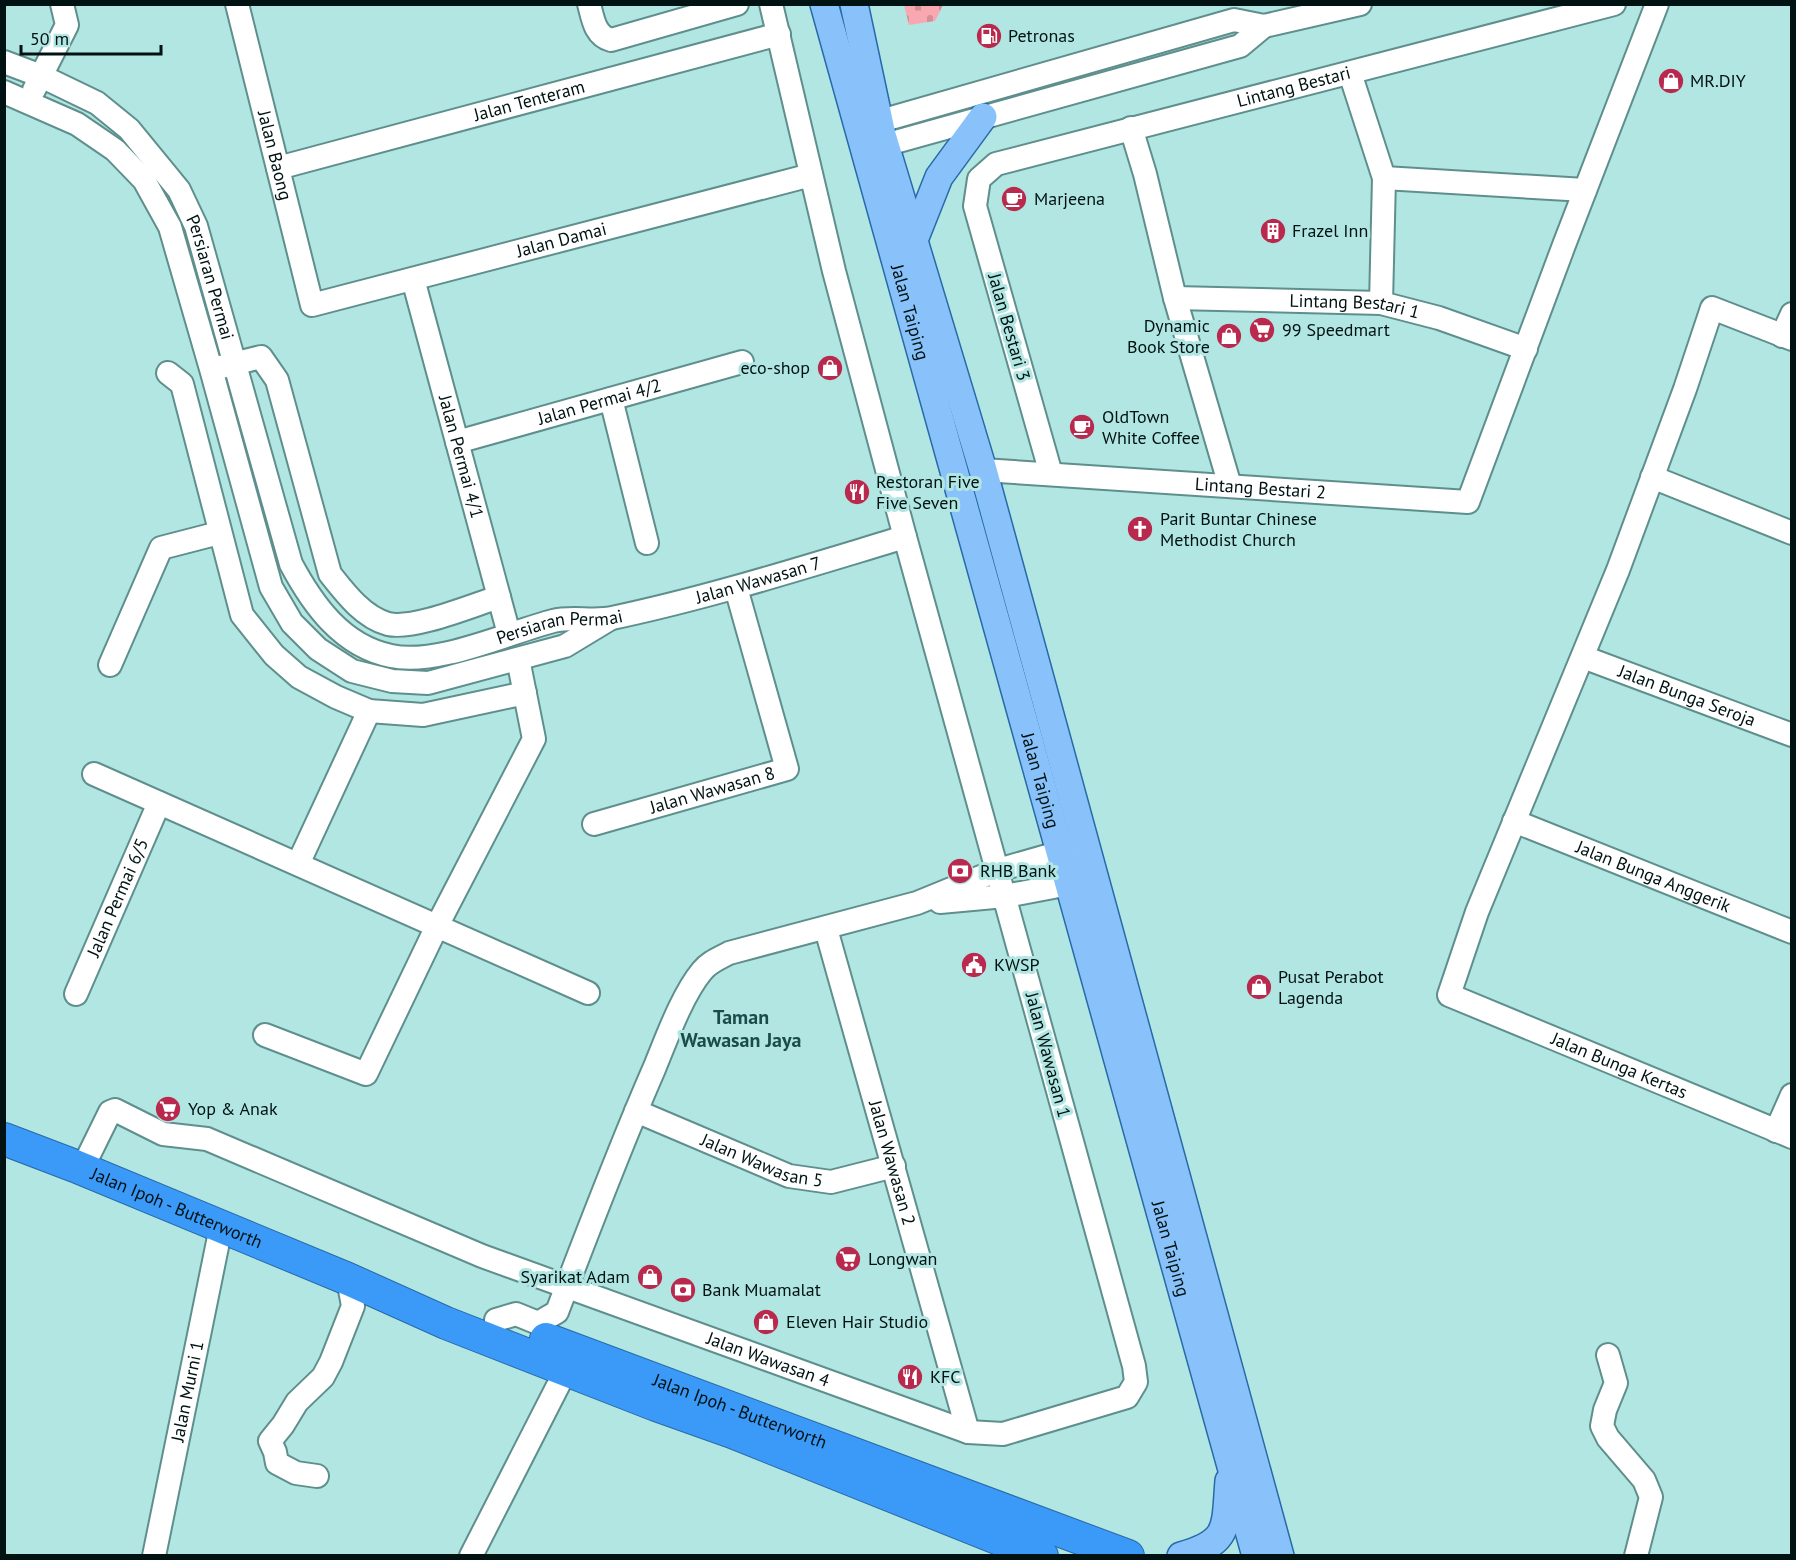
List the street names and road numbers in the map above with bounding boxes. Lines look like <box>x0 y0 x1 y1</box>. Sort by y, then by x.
street label: Lintang Bestari <box>1234 61 1353 112</box>
street label: Jalan Tenteram <box>470 75 587 126</box>
street label: Jalan Baong <box>253 107 297 203</box>
street label: Persiaran Permai <box>181 211 239 342</box>
street label: Jalan Damai <box>513 217 609 263</box>
street label: Jalan Taiping <box>886 261 935 363</box>
street label: Jalan Bestari 3 <box>983 269 1036 383</box>
street label: Lintang Bestari 1 <box>1289 289 1422 324</box>
street label: Jalan Permai 4/2 <box>534 373 664 430</box>
street label: Jalan Permai 4/1 <box>434 391 489 521</box>
street label: Lintang Bestari 2 <box>1194 472 1327 504</box>
street label: Jalan Wawasan 7 <box>692 551 824 609</box>
street label: Persiaran Permai <box>493 604 625 649</box>
street label: Jalan Bunga Seroja <box>1614 659 1759 731</box>
street label: Jalan Taiping <box>1016 729 1065 831</box>
street label: Jalan Wawasan 8 <box>646 761 777 819</box>
street label: Jalan Permai 6/5 <box>81 835 153 961</box>
street label: Jalan Bunga Anggerik <box>1572 835 1734 917</box>
street label: Jalan Wawasan 1 <box>1020 989 1076 1120</box>
street label: Jalan Bunga Kertas <box>1547 1026 1691 1103</box>
street label: Jalan Wawasan 2 <box>864 1097 921 1228</box>
street label: Jalan Wawasan 5 <box>697 1128 825 1192</box>
street label: Jalan Ipoh - Butterworth <box>87 1161 266 1253</box>
street label: Jalan Taiping <box>1146 1197 1195 1299</box>
street label: Jalan Wawasan 4 <box>703 1326 833 1392</box>
street label: Jalan Murni 1 <box>165 1339 209 1445</box>
street label: Jalan Ipoh - Butterworth <box>649 1368 830 1454</box>

